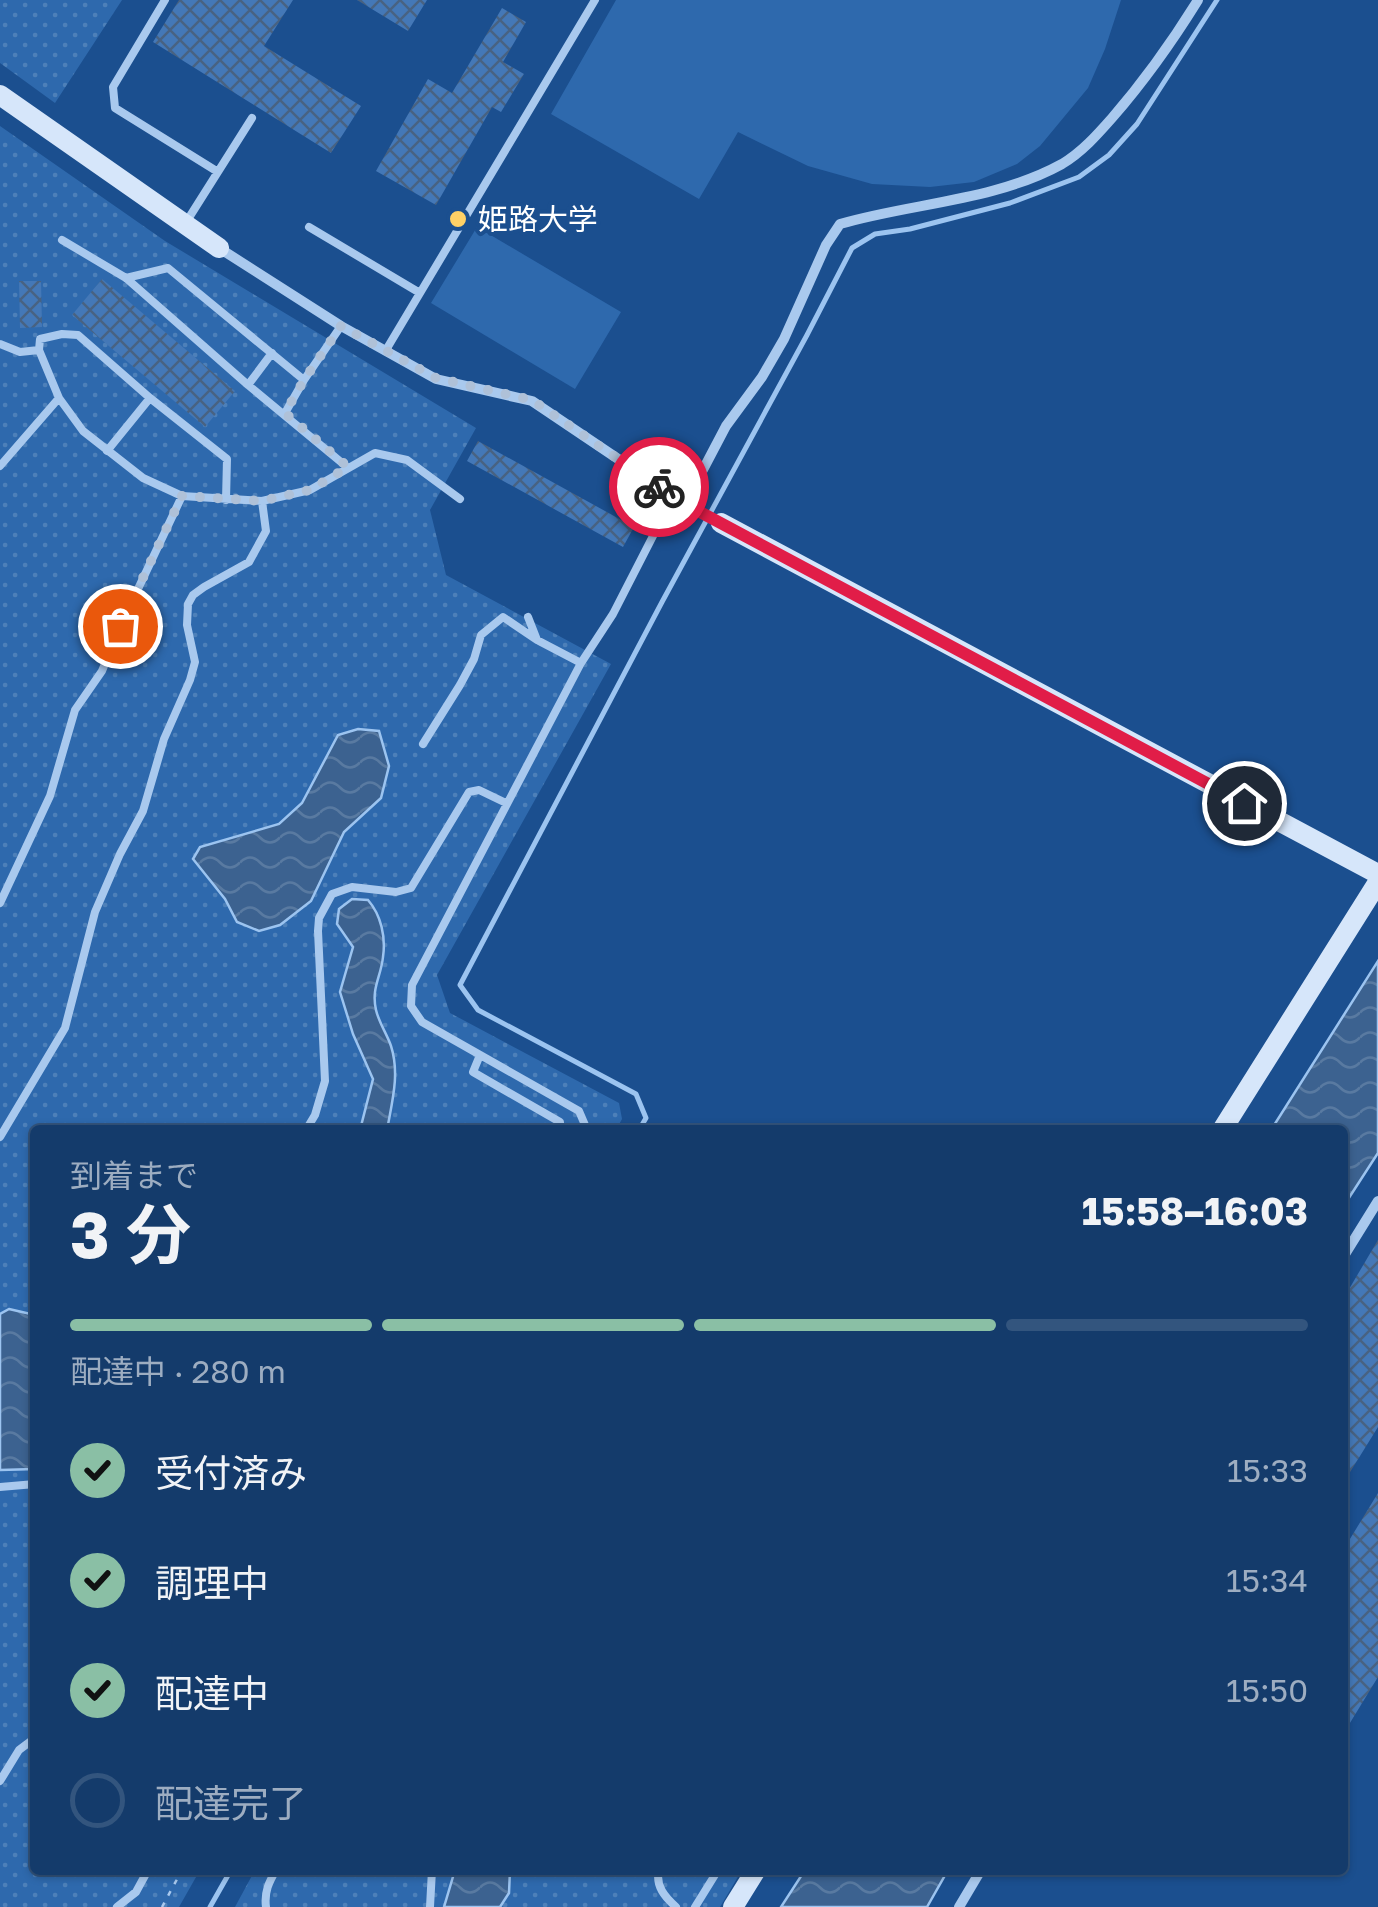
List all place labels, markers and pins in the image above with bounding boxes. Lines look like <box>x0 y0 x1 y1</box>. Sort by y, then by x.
place label: 姫路大学 <box>478 201 598 237</box>
marker: 姫路大学 <box>447 208 469 230</box>
pin <box>78 584 163 669</box>
pin <box>1202 761 1287 846</box>

